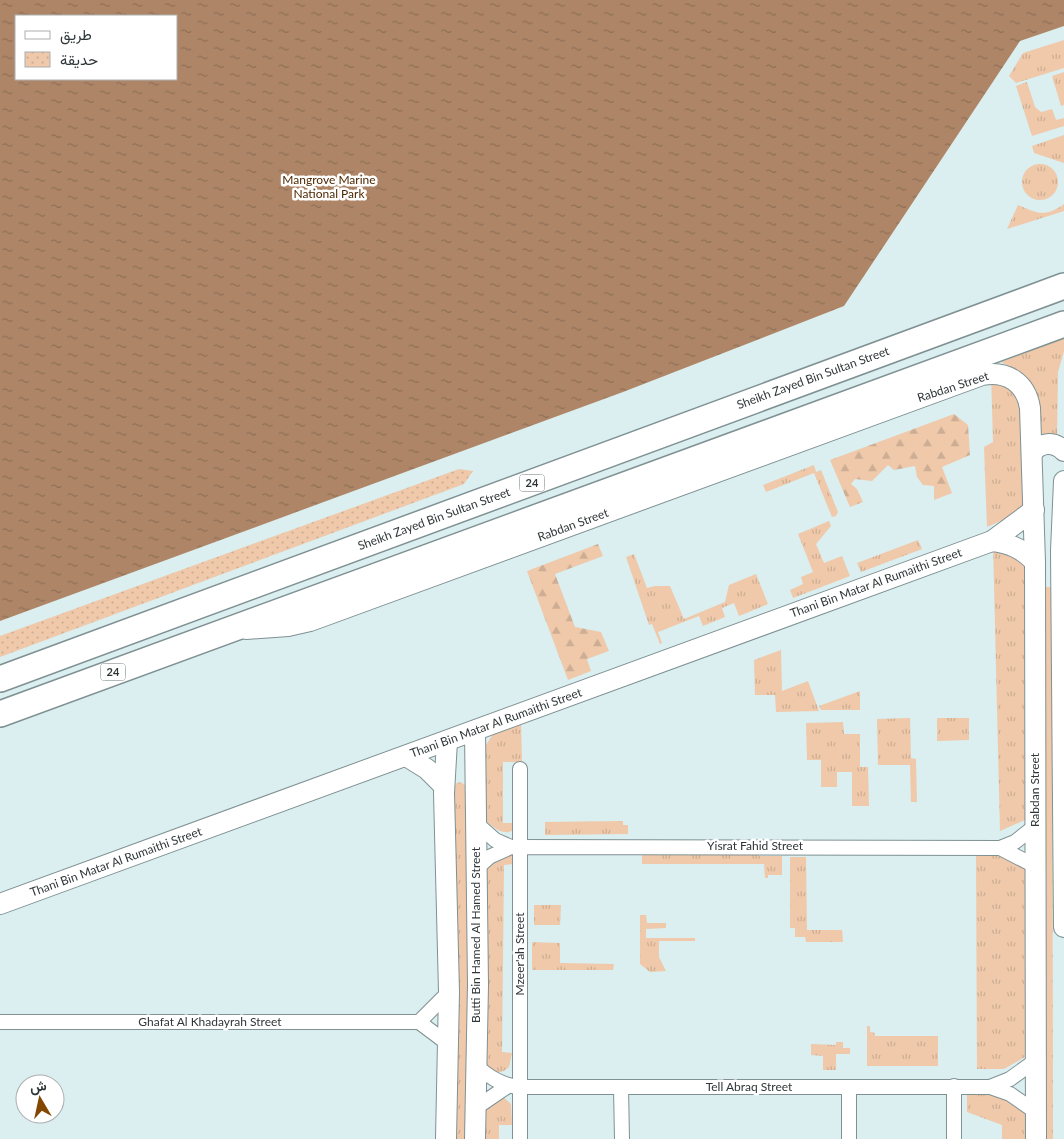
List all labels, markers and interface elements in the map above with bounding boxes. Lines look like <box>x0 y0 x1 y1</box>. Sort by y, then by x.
legend <box>15 15 178 80</box>
text: طريق <box>60 25 92 45</box>
text: حديقة <box>60 50 98 69</box>
park label: Mangrove Marine National Park <box>282 172 376 201</box>
street label: Sheikh Zayed Bin Sultan Street <box>735 343 892 412</box>
street label: Rabdan Street <box>915 368 991 405</box>
road number: 24 <box>520 474 544 492</box>
street label: Sheikh Zayed Bin Sultan Street <box>356 484 513 553</box>
street label: Rabdan Street <box>535 505 611 544</box>
street label: Thani Bin Matar Al Rumaithi Street <box>788 544 964 621</box>
road number: 24 <box>100 664 126 680</box>
street label: Thani Bin Matar Al Rumaithi Street <box>408 684 584 761</box>
street label: Rabdan Street <box>1027 752 1042 827</box>
street label: Thani Bin Matar Al Rumaithi Street <box>28 823 204 900</box>
street label: Yisrat Fahid Street <box>707 838 804 853</box>
street label: Butti Bin Hamed Al Hamed Street <box>468 846 483 1023</box>
street label: Mzeer'ah Street <box>512 912 527 995</box>
street label: Ghafat Al Khadayrah Street <box>138 1014 282 1029</box>
north arrow <box>15 1074 65 1124</box>
text: ش <box>28 1076 48 1096</box>
street label: Tell Abraq Street <box>706 1079 793 1094</box>

